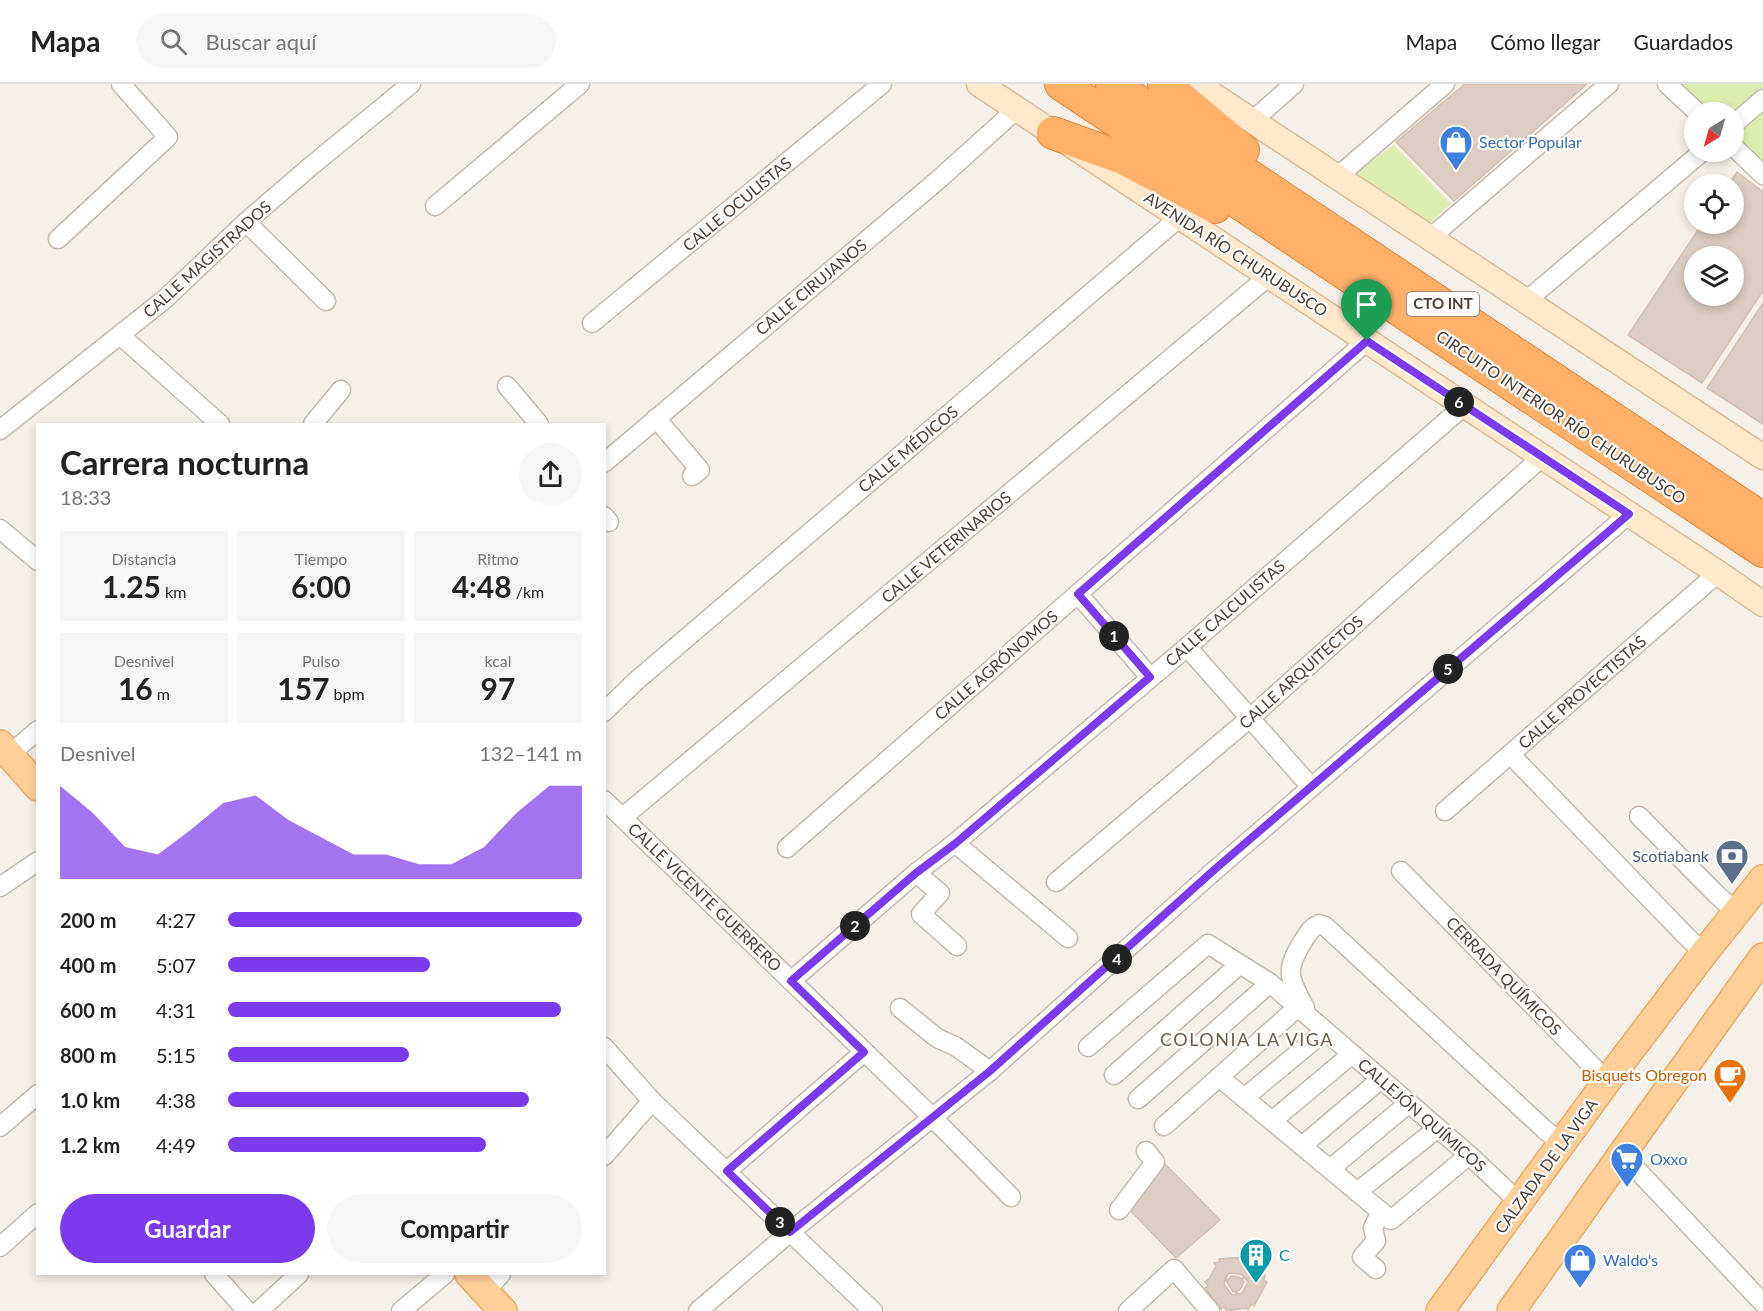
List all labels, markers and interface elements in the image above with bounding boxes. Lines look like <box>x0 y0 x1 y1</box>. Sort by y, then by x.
search box <box>136 14 556 68</box>
text: Mapa <box>30 24 100 58</box>
icon: search <box>157 25 190 58</box>
text: Buscar aquí <box>205 28 317 55</box>
text: Mapa <box>1405 29 1457 54</box>
text: Cómo llegar <box>1490 29 1601 54</box>
text: Guardados <box>1634 29 1733 54</box>
north arrow <box>1684 102 1744 162</box>
map controls <box>1684 102 1744 306</box>
shop icon: Sector Popular <box>1438 124 1474 171</box>
place label: Sector Popular <box>1479 132 1582 151</box>
street label: CALLE OCULISTAS <box>679 153 795 255</box>
button: locate <box>1684 174 1744 234</box>
street label: AVENIDA RÍO CHURUBUSCO <box>1141 187 1332 320</box>
street label: CALLE MAGISTRADOS <box>139 196 275 321</box>
street label: CALLE CIRUJANOS <box>751 235 870 339</box>
button: layers <box>1684 246 1744 306</box>
pin <box>1341 279 1392 341</box>
icon: arrive <box>1350 288 1383 321</box>
road number: CTO INT <box>1407 292 1479 316</box>
street label: CIRCUITO INTERIOR RÍO CHURUBUSCO <box>1433 326 1690 507</box>
pin: 6 <box>1444 387 1474 417</box>
text: 6 <box>1454 392 1464 411</box>
street label: CALLE MÉDICOS <box>854 401 961 496</box>
text: Carrera nocturna <box>60 442 309 482</box>
button: share <box>519 443 582 506</box>
text: 18:33 <box>60 485 111 509</box>
street label: CALLE VETERINARIOS <box>877 487 1014 606</box>
text: Distancia <box>112 549 176 568</box>
text: Tiempo <box>295 549 347 568</box>
text: Ritmo <box>477 549 519 568</box>
street label: CALLE CALCULISTAS <box>1161 556 1288 670</box>
text: 1.25 <box>102 568 161 604</box>
text: 6:00 <box>291 568 351 604</box>
text: 4:48 <box>452 568 512 604</box>
text: km <box>161 582 186 601</box>
text: /km <box>512 582 544 601</box>
street label: CALLE AGRÓNOMOS <box>930 606 1061 723</box>
street label: CALLE ARQUITECTOS <box>1235 611 1367 732</box>
pin: 1 <box>1099 621 1129 651</box>
text: 1 <box>1109 626 1119 645</box>
street label: CALLE PROYECTISTAS <box>1514 631 1649 752</box>
text: Desnivel <box>114 651 174 670</box>
text: Pulso <box>302 651 340 670</box>
text: kcal <box>484 651 512 670</box>
pin: 5 <box>1433 654 1463 684</box>
text: 5 <box>1443 659 1453 678</box>
text: 16 <box>118 670 153 706</box>
text: 157 <box>277 670 330 706</box>
text: 97 <box>481 670 515 706</box>
text: m <box>153 684 170 703</box>
text: bpm <box>330 684 365 703</box>
text: Desnivel <box>60 741 136 765</box>
text: 132–141 m <box>479 741 582 765</box>
street label: CALLE VICENTE GUERRERO <box>625 818 786 975</box>
bank icon: Scotiabank <box>1714 838 1750 885</box>
place label: Scotiabank <box>1632 846 1710 865</box>
text: 200 m <box>60 908 116 932</box>
text: 4:27 <box>156 908 196 932</box>
pin: 2 <box>840 911 870 941</box>
street label: CERRADA QUÍMICOS <box>1443 912 1566 1039</box>
text: 2 <box>850 916 860 935</box>
pin: 4 <box>1102 944 1132 974</box>
text: 4 <box>1112 949 1122 968</box>
text: 400 m <box>60 953 116 977</box>
text: 5:07 <box>156 953 196 977</box>
text: 600 m <box>60 998 116 1022</box>
text: 4:31 <box>156 998 196 1022</box>
district label: COLONIA LA VIGA <box>1160 1028 1334 1050</box>
text: 800 m <box>60 1043 116 1067</box>
text: 5:15 <box>156 1043 196 1067</box>
street label: CALLEJÓN QUÍMICOS <box>1354 1054 1490 1175</box>
cafe icon: Bisquets Obregon <box>1712 1057 1748 1104</box>
place label: Bisquets Obregon <box>1581 1065 1707 1084</box>
text: 1.0 km <box>60 1088 120 1112</box>
text: 4:38 <box>156 1088 196 1112</box>
street label: CALZADA DE LA VIGA <box>1490 1095 1601 1237</box>
text: 1.2 km <box>60 1133 120 1157</box>
text: 4:49 <box>156 1133 196 1157</box>
supermarket icon: Oxxo <box>1609 1141 1645 1188</box>
place label: Oxxo <box>1650 1149 1687 1168</box>
button: Guardar <box>60 1194 315 1263</box>
button: Compartir <box>327 1194 582 1263</box>
pin: 3 <box>765 1207 795 1237</box>
text: 3 <box>775 1212 785 1231</box>
building icon: C <box>1238 1237 1274 1284</box>
shop icon: Waldo's <box>1562 1242 1598 1289</box>
place label: C <box>1279 1245 1290 1264</box>
place label: Waldo's <box>1603 1250 1658 1269</box>

